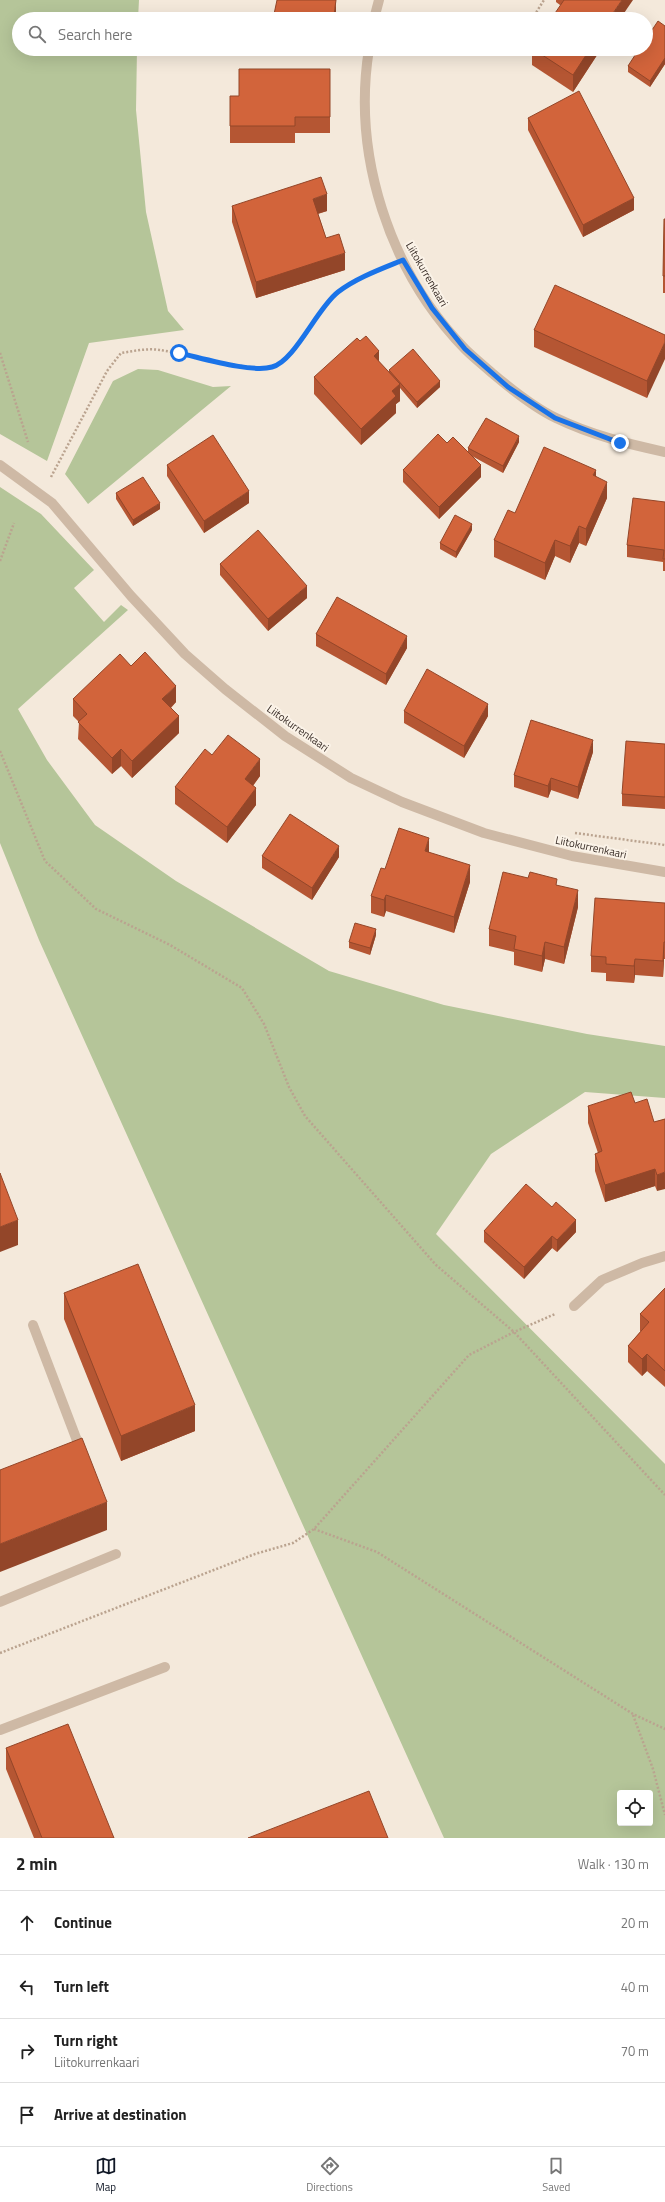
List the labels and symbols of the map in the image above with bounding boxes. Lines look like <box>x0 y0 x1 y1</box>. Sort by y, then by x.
street label: Liitokurrenkaari <box>402 239 452 309</box>
route start <box>170 344 188 362</box>
route end <box>611 434 629 452</box>
street label: Liitokurrenkaari <box>264 701 332 755</box>
street label: Liitokurrenkaari <box>554 832 628 862</box>

